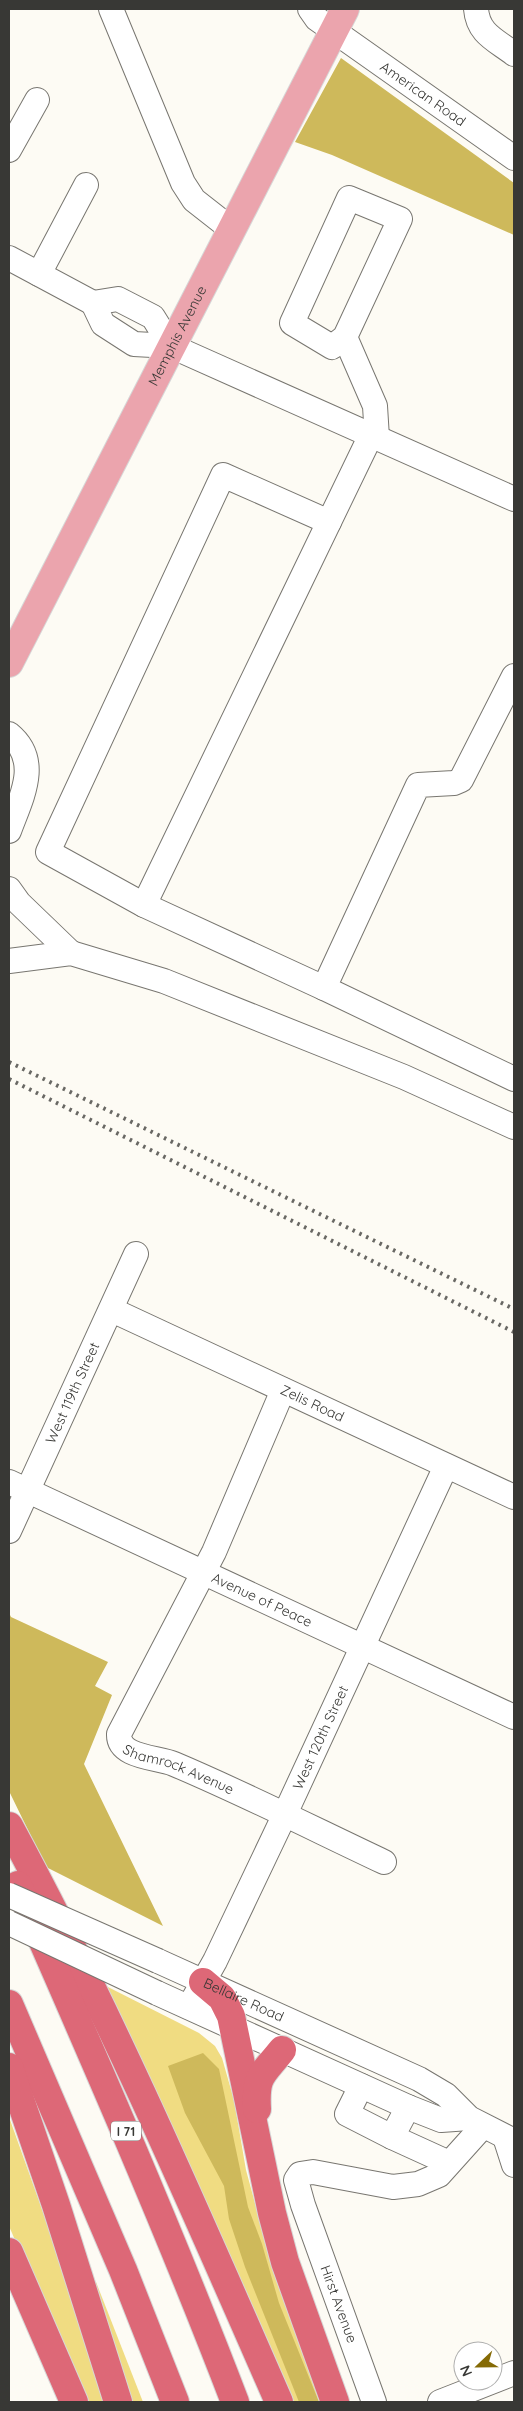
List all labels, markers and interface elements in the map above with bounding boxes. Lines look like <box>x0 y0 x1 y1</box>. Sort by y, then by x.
street label: American Road <box>377 57 469 130</box>
street label: Memphis Avenue <box>144 283 210 389</box>
street label: West 119th Street <box>41 1339 103 1446</box>
street label: Zelis Road <box>278 1381 347 1426</box>
street label: Avenue of Peace <box>209 1569 315 1631</box>
street label: West 120th Street <box>289 1682 352 1792</box>
street label: Shamrock Avenue <box>119 1740 237 1798</box>
street label: Bellaire Road <box>201 1974 287 2026</box>
road number: I 71 <box>111 2122 141 2140</box>
street label: Hirst Avenue <box>317 2263 361 2345</box>
north arrow <box>453 2341 503 2391</box>
text: N <box>456 2363 476 2379</box>

